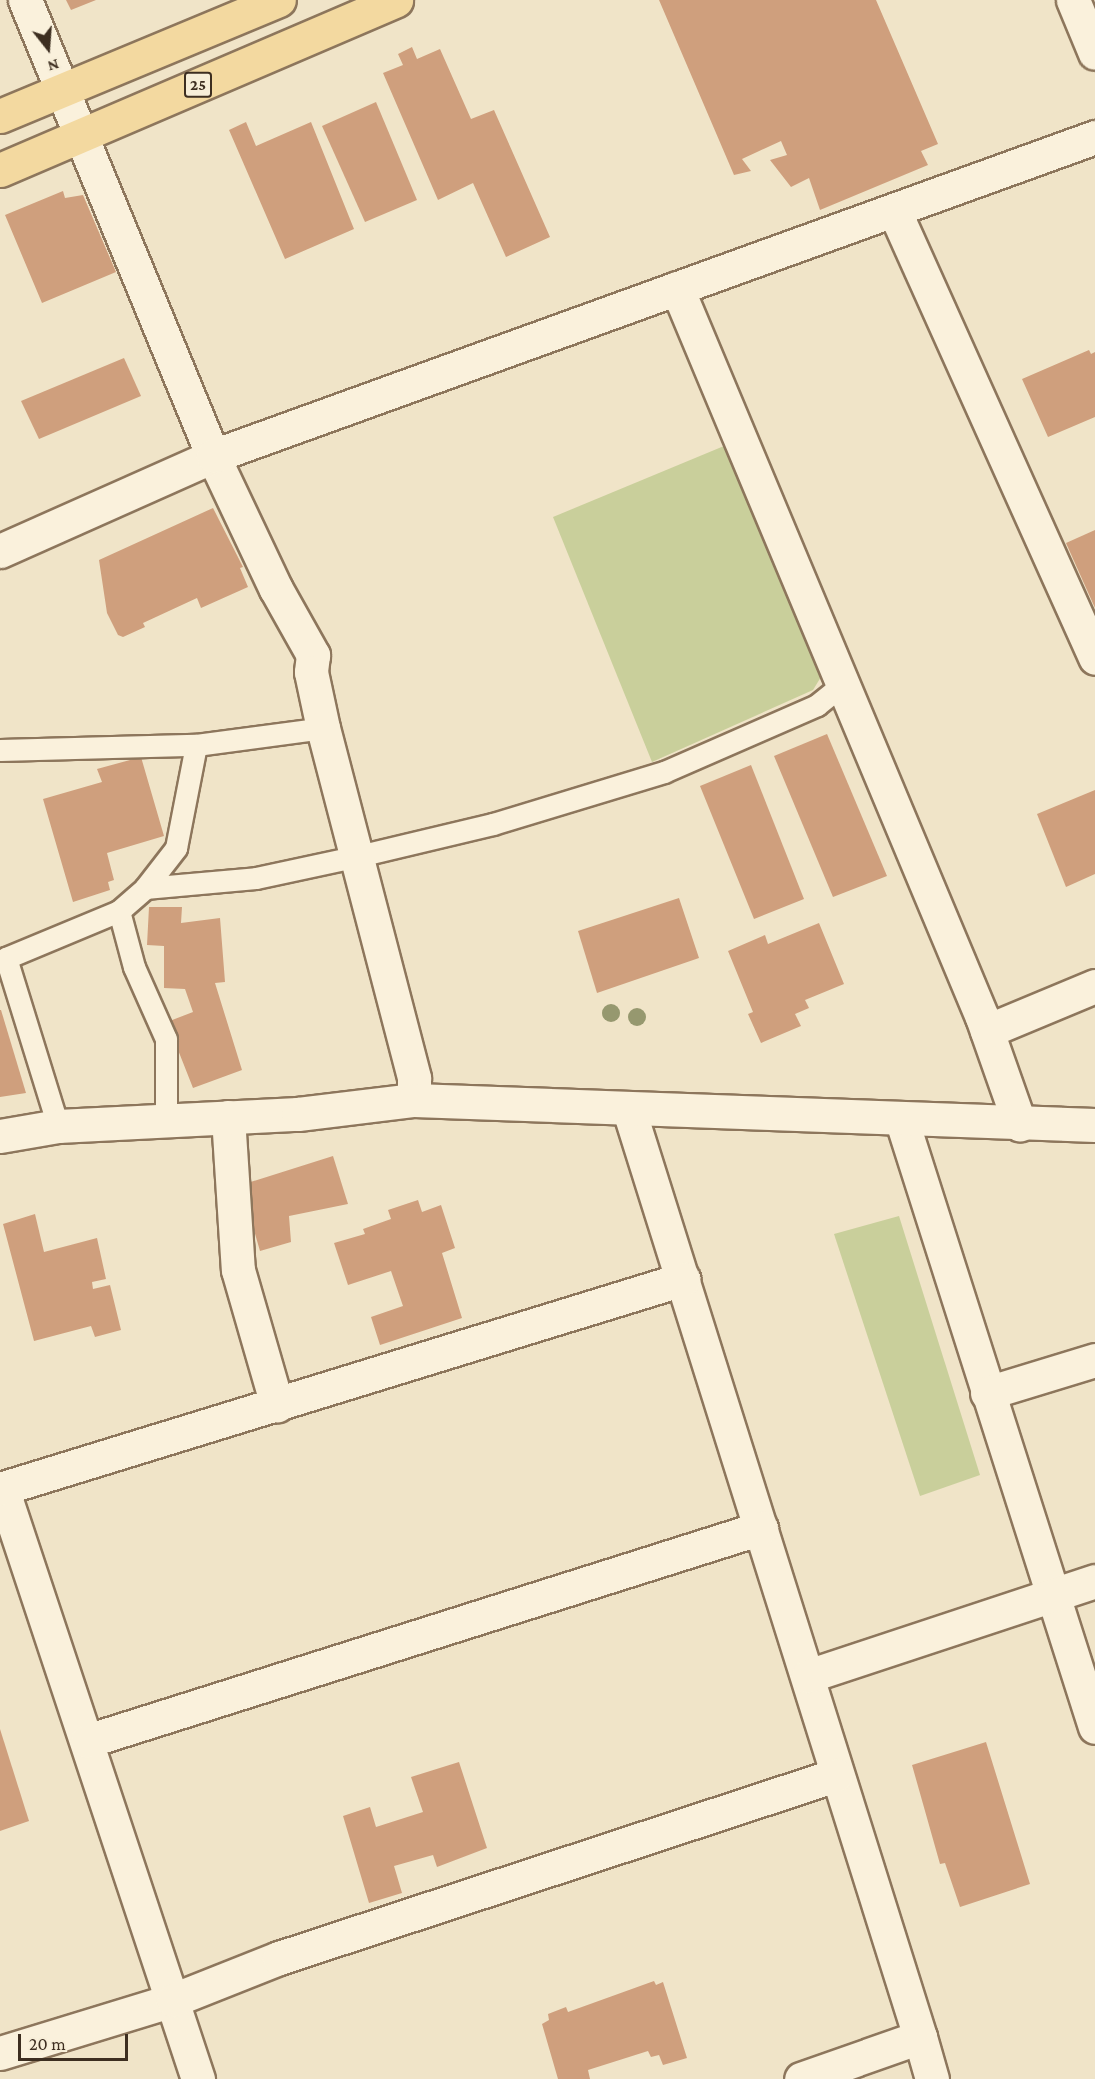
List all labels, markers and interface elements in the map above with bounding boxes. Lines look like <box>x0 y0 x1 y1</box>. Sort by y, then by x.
north arrow <box>18 18 78 78</box>
text: N <box>46 56 61 75</box>
road number: 25 <box>183 72 213 98</box>
scale bar <box>21 2022 130 2060</box>
text: 20 m <box>29 2034 66 2054</box>

